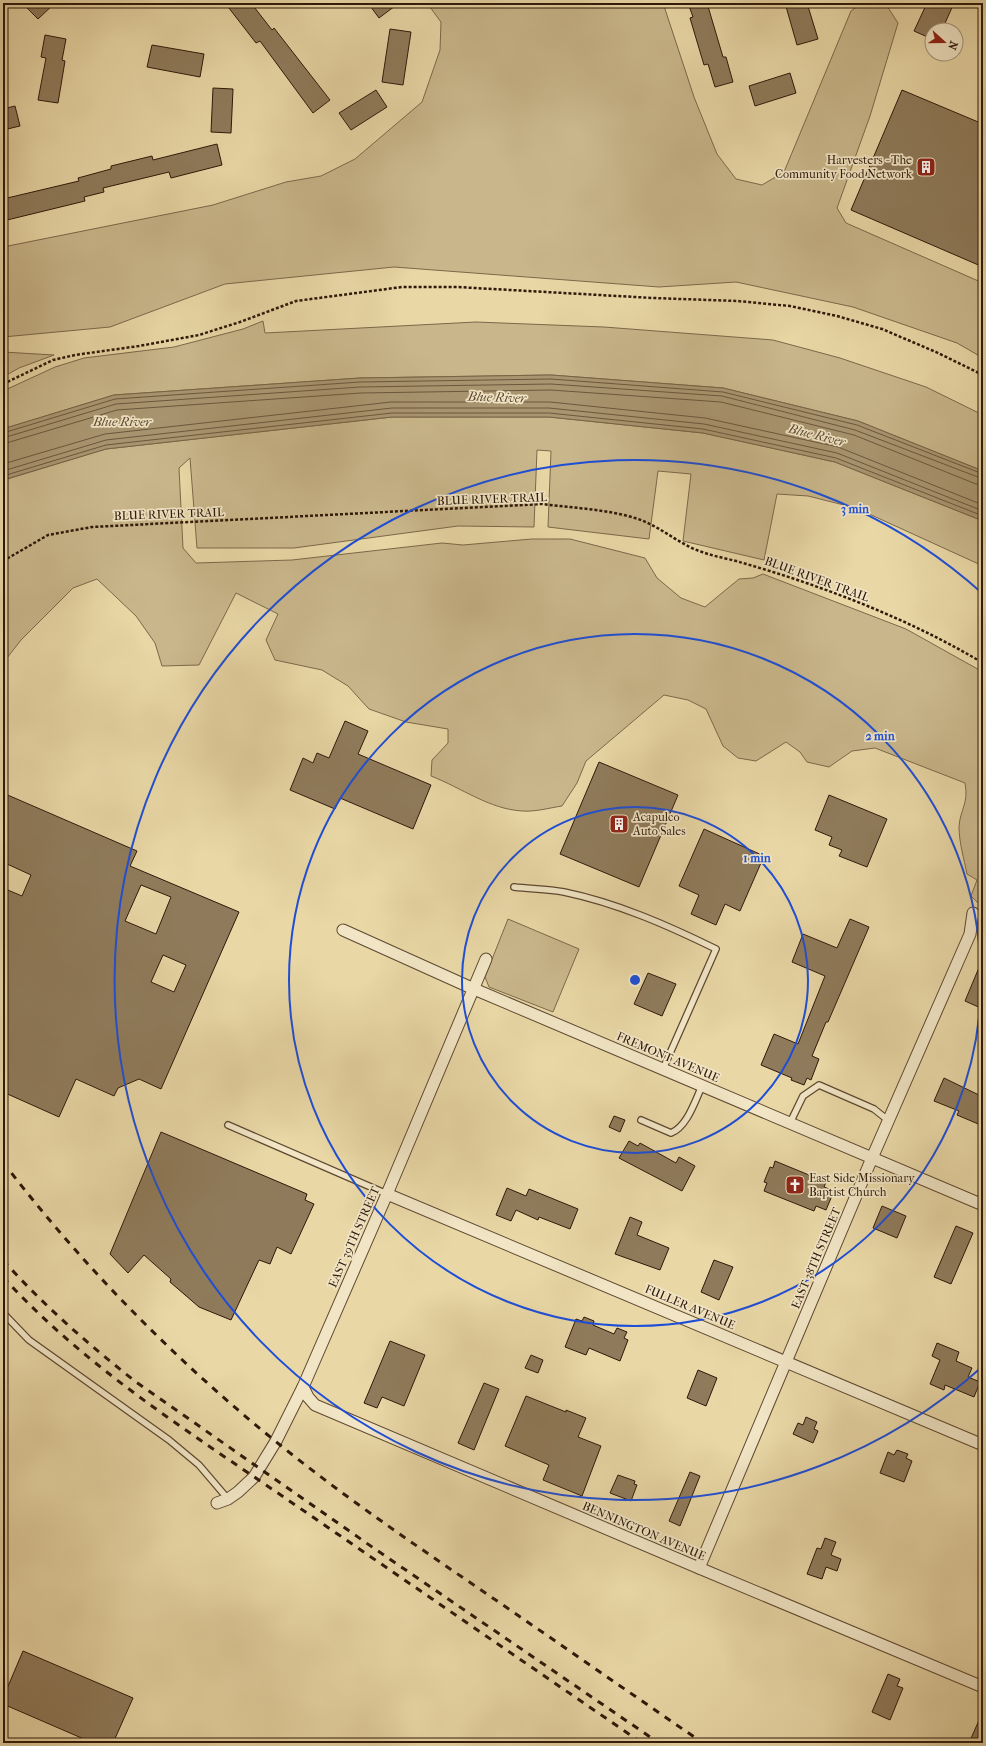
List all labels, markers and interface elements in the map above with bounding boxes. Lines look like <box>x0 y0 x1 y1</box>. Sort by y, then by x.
north arrow <box>924 22 964 62</box>
text: N <box>945 39 960 52</box>
place label: Harvesters - The Community Food Network <box>775 153 913 181</box>
building icon: Harvesters - The Community Food Network <box>915 156 937 178</box>
water label: Blue River <box>467 388 527 406</box>
water label: Blue River <box>92 414 152 429</box>
water label: Blue River <box>786 420 848 450</box>
street label: BLUE RIVER TRAIL <box>437 490 548 508</box>
text: 3 min <box>841 502 870 517</box>
street label: BLUE RIVER TRAIL <box>114 505 225 523</box>
street label: BLUE RIVER TRAIL <box>763 554 872 605</box>
text: 2 min <box>865 729 896 743</box>
place label: Acapulco Auto Sales <box>632 810 686 838</box>
building icon: Acapulco Auto Sales <box>608 813 630 835</box>
text: 1 min <box>743 851 772 865</box>
centre of rings <box>628 973 642 987</box>
street label: FREMONT AVENUE <box>614 1029 722 1085</box>
place label: East Side Missionary Baptist Church <box>809 1171 915 1199</box>
church icon: East Side Missionary Baptist Church <box>784 1174 806 1196</box>
street label: EAST 39TH STREET <box>325 1184 383 1290</box>
street label: EAST 38TH STREET <box>788 1204 844 1311</box>
street label: FULLER AVENUE <box>643 1282 737 1332</box>
street label: BENNINGTON AVENUE <box>580 1499 708 1563</box>

